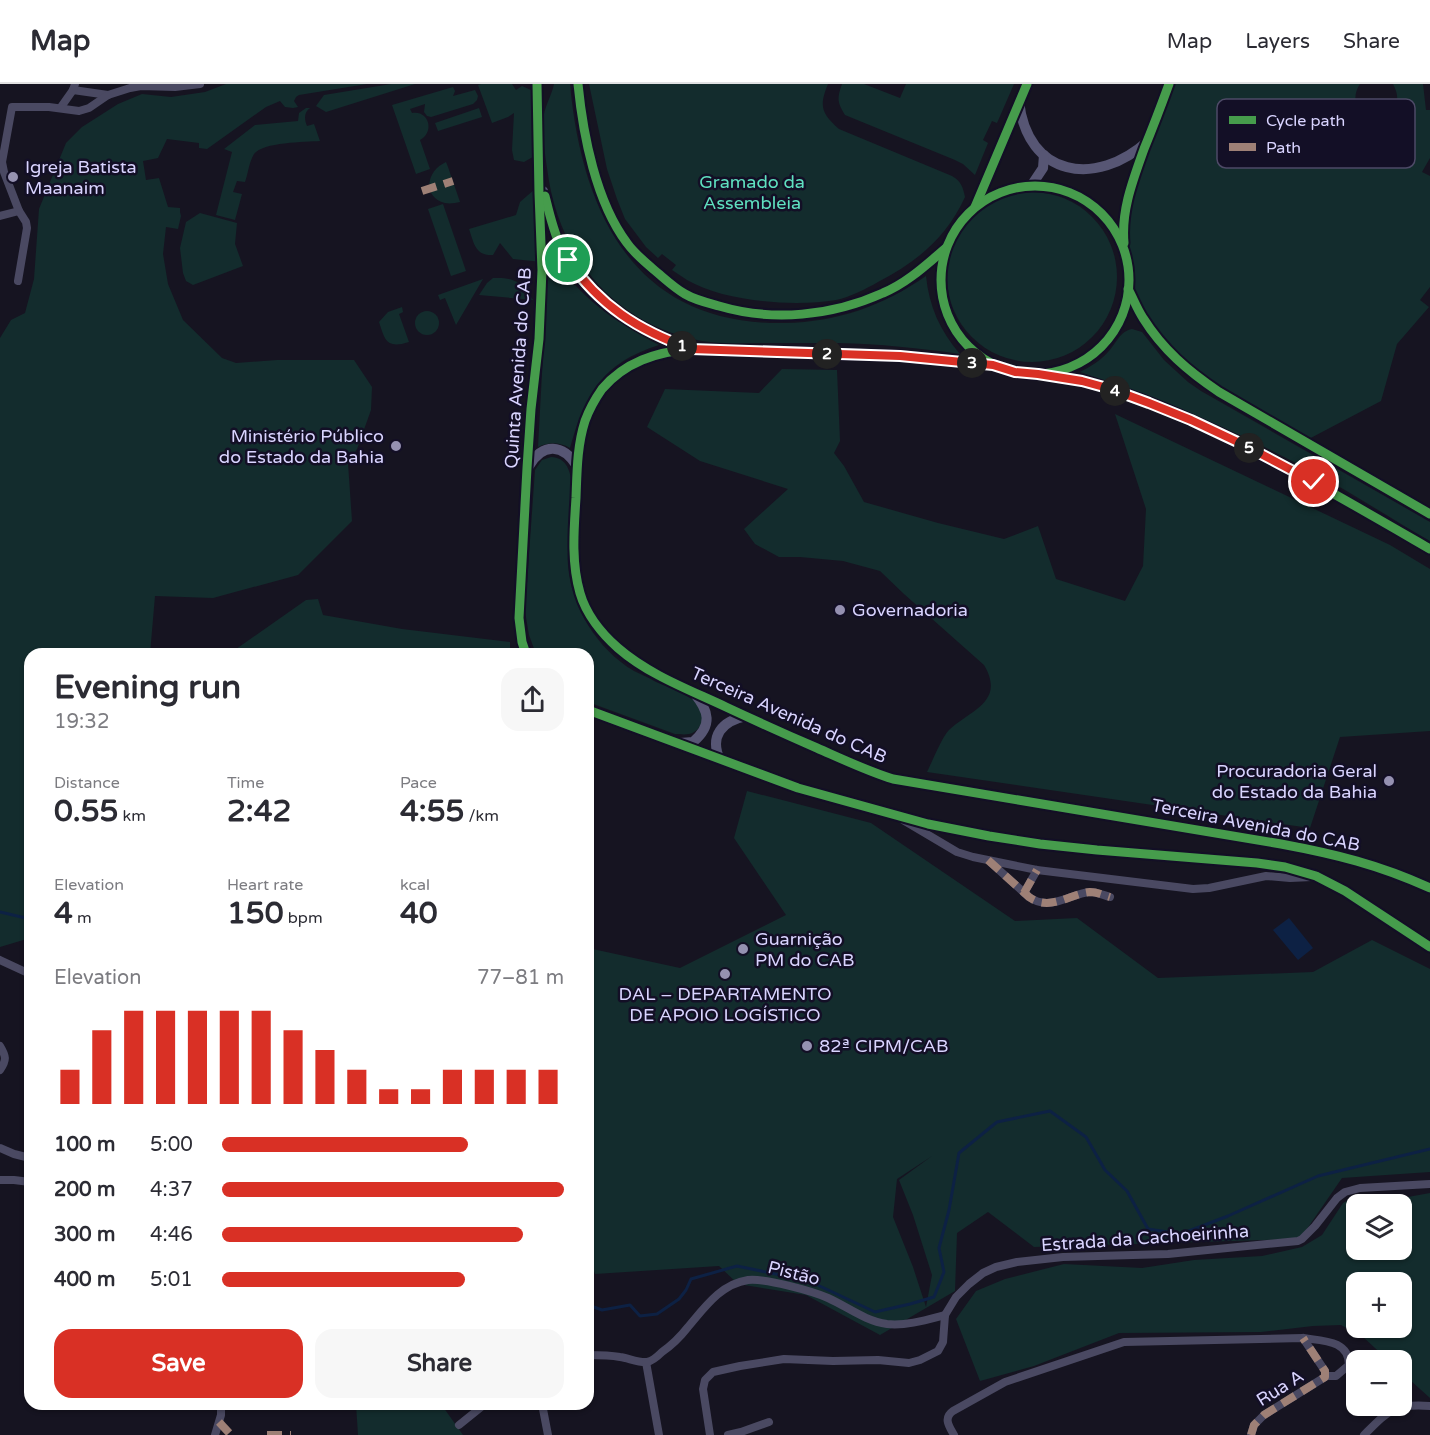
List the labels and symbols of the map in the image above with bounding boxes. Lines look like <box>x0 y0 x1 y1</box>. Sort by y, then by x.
legend <box>1217 99 1415 168</box>
text: Cycle path <box>1266 111 1345 131</box>
text: Path <box>1266 138 1301 158</box>
place label: Igreja Batista Maanaim <box>25 156 137 199</box>
marker: Igreja Batista Maanaim <box>6 170 20 184</box>
park label: Gramado da Assembleia <box>699 171 805 214</box>
pin <box>542 234 593 285</box>
street label: Quinta Avenida do CAB <box>500 267 536 469</box>
pin: 1 <box>667 331 697 361</box>
pin: 2 <box>812 339 842 369</box>
pin: 3 <box>957 348 987 378</box>
pin: 4 <box>1100 376 1130 406</box>
place label: Ministério Público do Estado da Bahia <box>219 425 384 468</box>
pin: 5 <box>1234 433 1264 463</box>
marker: Ministério Público do Estado da Bahia <box>389 439 403 453</box>
pin <box>1288 456 1339 507</box>
place label: Governadoria <box>852 599 968 621</box>
marker: Governadoria <box>833 603 847 617</box>
street label: Terceira Avenida do CAB <box>688 662 890 768</box>
place label: Procuradoria Geral do Estado da Bahia <box>1212 760 1377 803</box>
marker: Procuradoria Geral do Estado da Bahia <box>1382 774 1396 788</box>
street label: Terceira Avenida do CAB <box>1150 794 1362 856</box>
place label: Guarnição PM do CAB <box>755 928 855 971</box>
marker: Guarnição PM do CAB <box>736 942 750 956</box>
marker: DAL – DEPARTAMENTO DE APOIO LOGÍSTICO <box>718 967 732 981</box>
place label: DAL – DEPARTAMENTO DE APOIO LOGÍSTICO <box>618 983 832 1026</box>
place label: 82ª CIPM/CAB <box>819 1035 949 1057</box>
marker: 82ª CIPM/CAB <box>800 1039 814 1053</box>
street label: Estrada da Cachoeirinha <box>1040 1220 1250 1256</box>
street label: Pistão <box>766 1256 822 1290</box>
street label: Rua A <box>1252 1365 1308 1411</box>

